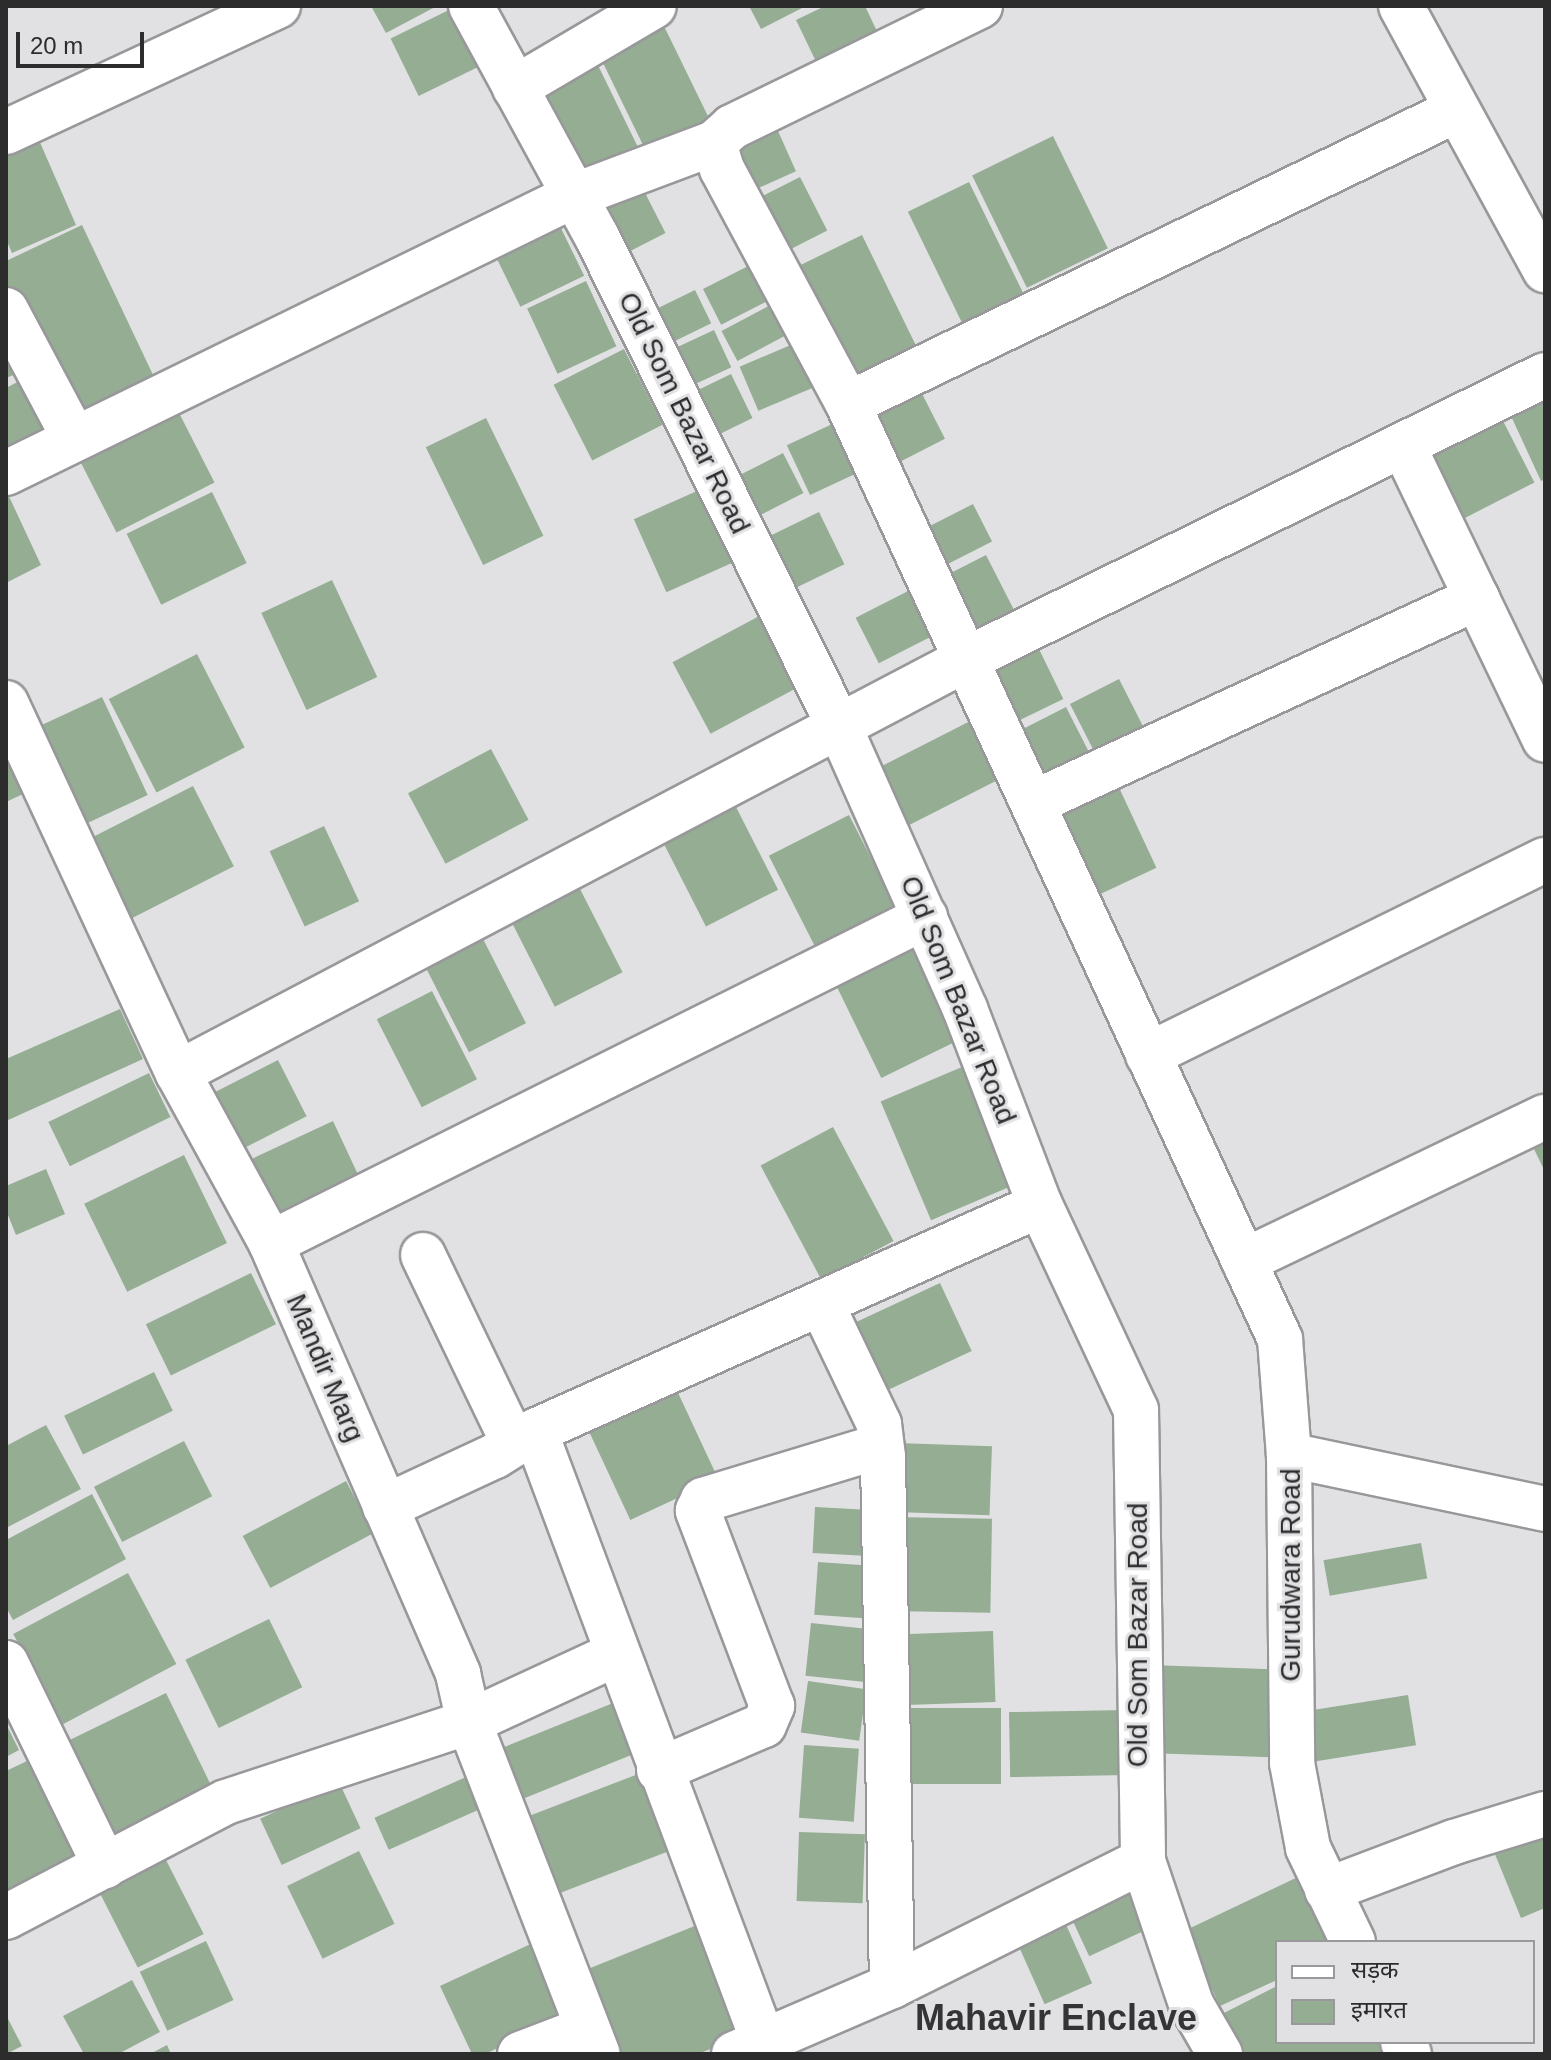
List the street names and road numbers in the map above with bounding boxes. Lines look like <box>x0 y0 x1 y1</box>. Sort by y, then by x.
street label: Old Som Bazar Road <box>611 287 757 539</box>
street label: Old Som Bazar Road <box>893 871 1023 1129</box>
street label: Mandir Marg <box>279 1289 371 1447</box>
street label: Gurudwara Road <box>1274 1468 1308 1682</box>
street label: Old Som Bazar Road <box>1121 1503 1155 1767</box>

